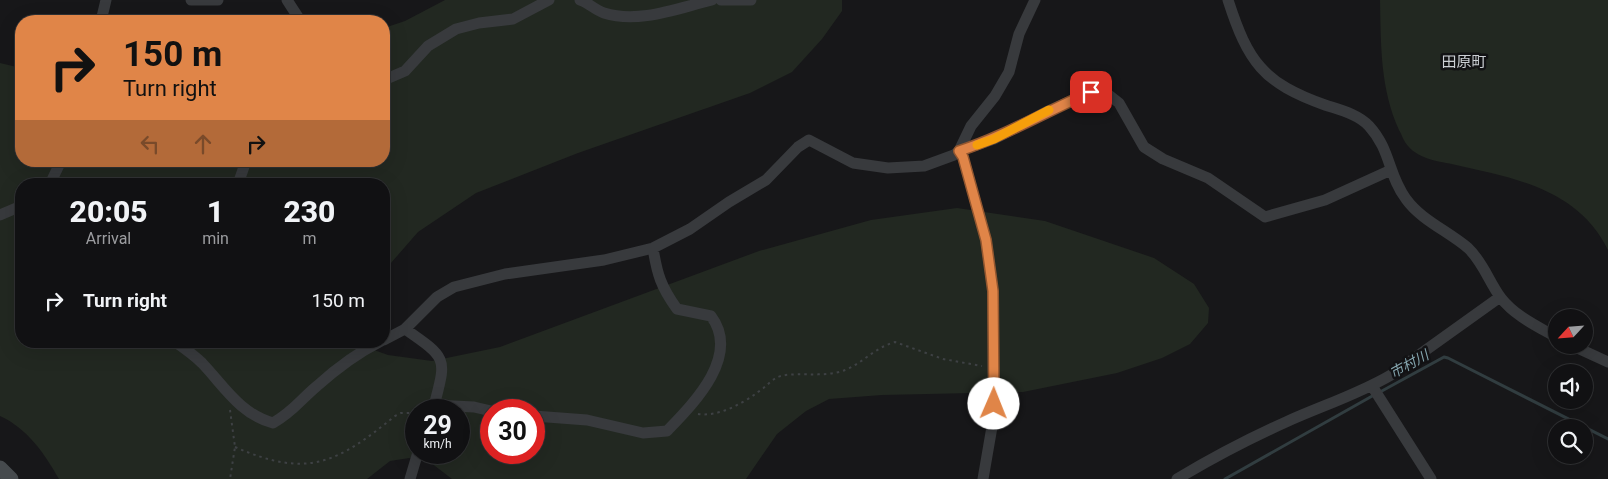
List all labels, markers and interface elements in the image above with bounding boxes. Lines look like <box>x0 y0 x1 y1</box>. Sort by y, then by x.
text: 150 m <box>123 34 222 75</box>
icon: right <box>40 35 105 100</box>
district label: 田原町 <box>1441 53 1487 71</box>
pin <box>1070 71 1112 113</box>
text: Turn right <box>123 76 217 101</box>
icon: arrive <box>1077 78 1105 106</box>
icon: left <box>136 130 164 158</box>
icon: ahead <box>189 130 217 158</box>
icon: right <box>242 130 270 158</box>
text: 20:05 <box>70 194 148 229</box>
text: 1 <box>207 194 224 229</box>
text: 230 <box>283 194 335 229</box>
text: Arrival <box>86 229 131 248</box>
text: min <box>202 229 229 248</box>
text: m <box>302 229 316 248</box>
icon: right <box>40 287 68 315</box>
text: Turn right <box>83 289 167 312</box>
text: 150 m <box>312 289 365 312</box>
north arrow <box>1548 309 1592 354</box>
map controls <box>1548 309 1593 464</box>
water label: 市村川 <box>1387 346 1433 381</box>
button: sound <box>1548 364 1593 409</box>
position arrow <box>967 377 1019 429</box>
speed limit sign: 30 <box>480 399 545 464</box>
text: 29 <box>423 411 452 440</box>
button: search <box>1548 419 1593 464</box>
text: km/h <box>423 437 452 451</box>

